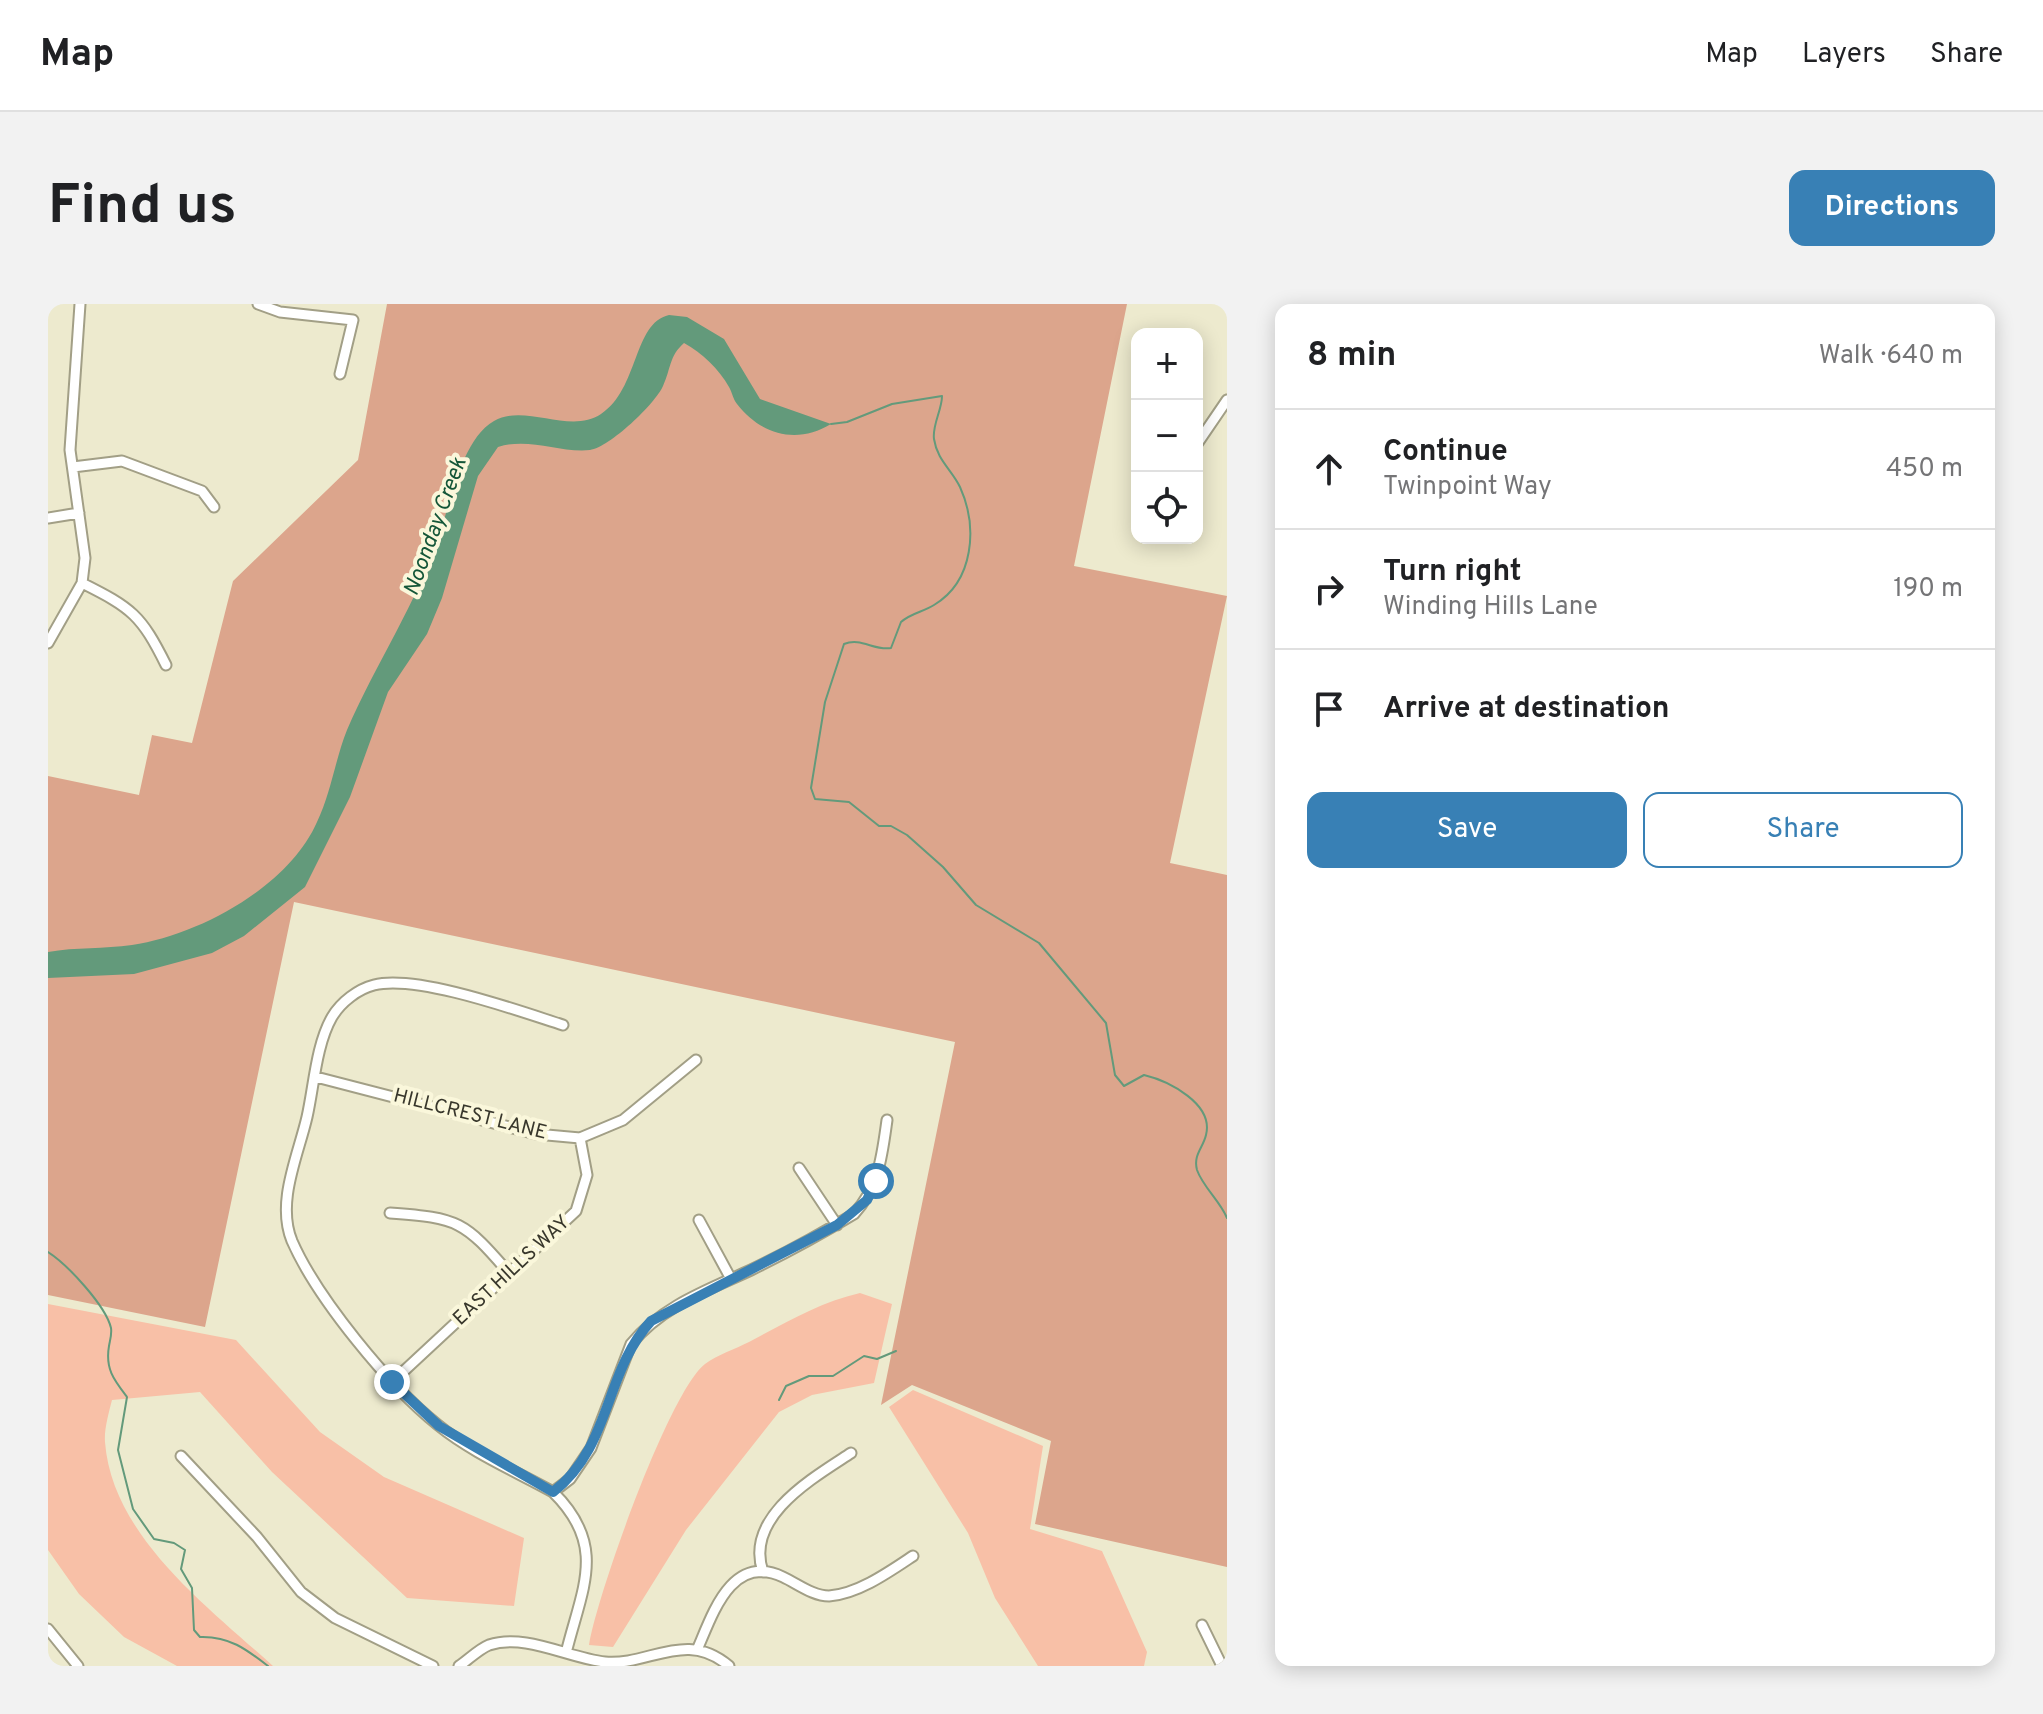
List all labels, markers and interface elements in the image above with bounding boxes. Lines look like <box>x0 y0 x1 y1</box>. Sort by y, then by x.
text: Map <box>40 31 114 80</box>
text: Map <box>1705 37 1758 73</box>
text: Layers <box>1802 37 1886 73</box>
text: Share <box>1930 37 2003 73</box>
button: Directions <box>1789 170 1995 246</box>
text: Find us <box>48 173 237 243</box>
map controls <box>1131 328 1203 544</box>
button: + <box>1131 328 1203 400</box>
text: 8 min <box>1307 335 1396 378</box>
text: Walk · 640 m <box>1819 340 1963 373</box>
button: − <box>1131 400 1203 472</box>
text: Continue <box>1383 434 1508 471</box>
icon: ahead <box>1307 447 1351 491</box>
water label: Noonday Creek <box>399 453 474 600</box>
text: 450 m <box>1886 453 1963 486</box>
text: Twinpoint Way <box>1383 471 1552 504</box>
button: locate <box>1131 472 1203 544</box>
text: Turn right <box>1383 554 1521 591</box>
icon: right <box>1307 567 1351 611</box>
text: 190 m <box>1893 573 1963 606</box>
text: Winding Hills Lane <box>1383 591 1598 624</box>
icon: arrive <box>1307 687 1351 731</box>
text: Arrive at destination <box>1383 691 1669 728</box>
button: Save <box>1307 792 1627 868</box>
button: Share <box>1643 792 1963 868</box>
street label: HILLCREST LANE <box>391 1083 549 1147</box>
route start <box>858 1163 894 1199</box>
street label: EAST HILLS WAY <box>448 1210 576 1332</box>
route end <box>374 1364 410 1400</box>

